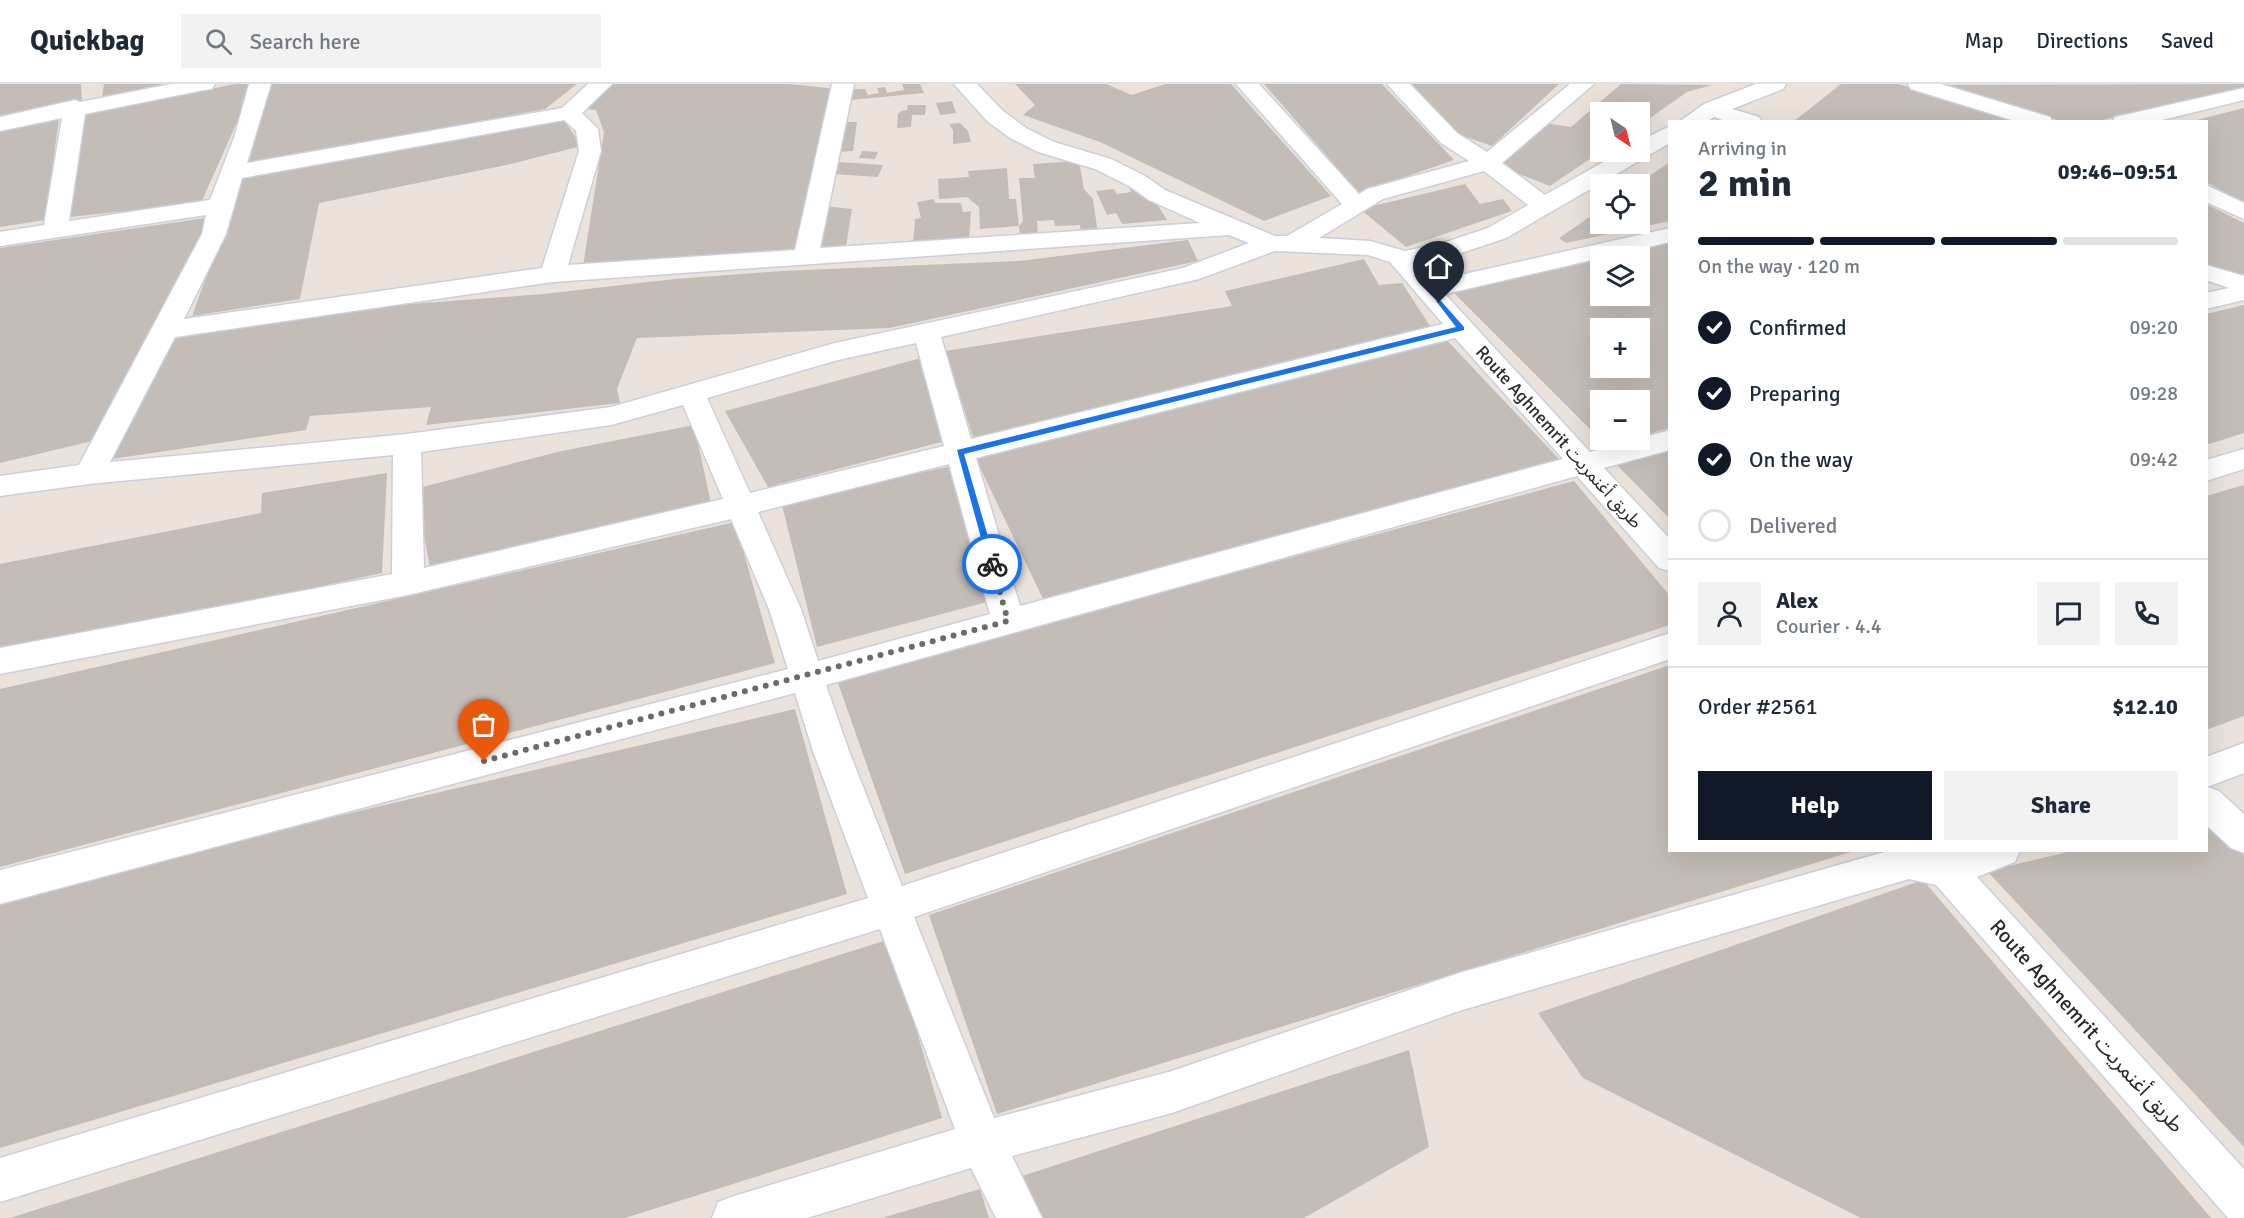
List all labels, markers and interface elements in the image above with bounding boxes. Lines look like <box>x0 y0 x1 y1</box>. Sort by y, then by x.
search box <box>181 14 601 68</box>
text: Quickbag <box>30 24 145 58</box>
icon: search <box>202 25 235 58</box>
text: Search here <box>250 28 361 55</box>
text: Map <box>1965 28 2003 54</box>
text: Directions <box>2036 28 2128 54</box>
text: Saved <box>2161 28 2214 54</box>
north arrow <box>1590 102 1650 162</box>
map controls <box>1590 102 1650 450</box>
text: Arriving in <box>1698 136 1787 161</box>
text: 09:46–09:51 <box>2058 158 2178 185</box>
text: 2 min <box>1698 159 1792 207</box>
button: locate <box>1590 174 1650 234</box>
pin <box>1413 241 1464 303</box>
button: layers <box>1590 246 1650 306</box>
icon: home <box>1422 250 1455 283</box>
text: On the way · 120 m <box>1698 254 1860 279</box>
icon: check <box>1698 311 1731 344</box>
text: Confirmed <box>1749 314 1847 341</box>
text: 09:20 <box>2129 315 2178 340</box>
button: + <box>1590 318 1650 378</box>
street label: Route Aghnemrit طريق أغنمريت <box>1471 341 1647 533</box>
icon: check <box>1698 377 1731 410</box>
text: Preparing <box>1749 380 1841 407</box>
text: 09:28 <box>2129 381 2178 406</box>
button: − <box>1590 390 1650 450</box>
icon: check <box>1698 443 1731 476</box>
text: On the way <box>1749 446 1853 473</box>
text: 09:42 <box>2129 447 2178 472</box>
text: Delivered <box>1749 512 1837 539</box>
courier <box>962 534 1022 594</box>
icon: bike <box>976 548 1009 581</box>
button: person <box>1698 582 1761 645</box>
button: chat <box>2037 582 2100 645</box>
button: phone <box>2115 582 2178 645</box>
text: Alex <box>1776 587 1818 614</box>
text: Courier · 4.4 <box>1776 614 1882 639</box>
text: Order #2561 <box>1698 693 1818 720</box>
text: $12.10 <box>2112 693 2178 720</box>
pin <box>458 699 509 761</box>
icon: bag <box>467 708 500 741</box>
button: Help <box>1698 771 1932 840</box>
button: Share <box>1944 771 2178 840</box>
street label: Route Aghnemrit طريق أغنمريت <box>1984 914 2190 1138</box>

